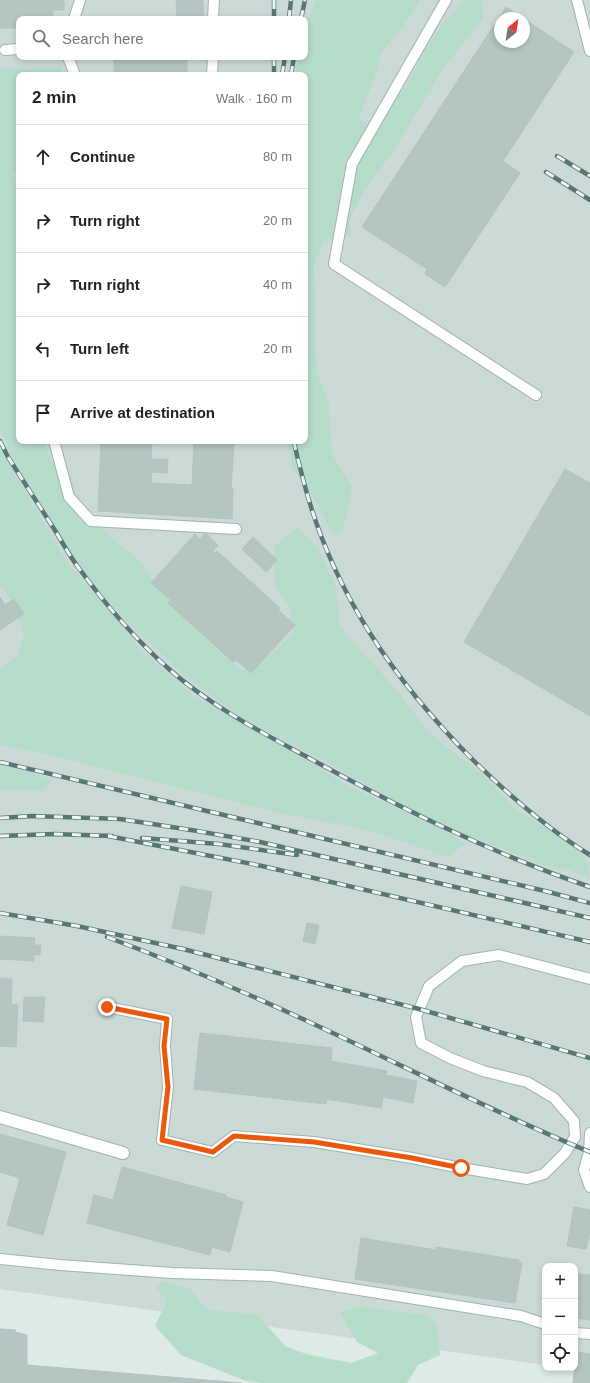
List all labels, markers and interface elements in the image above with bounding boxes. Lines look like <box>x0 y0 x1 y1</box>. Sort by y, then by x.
north arrow <box>494 12 530 48</box>
search box <box>16 16 308 60</box>
icon: search <box>30 27 52 49</box>
text: Search here <box>62 30 144 47</box>
text: 2 min <box>32 88 76 107</box>
text: Walk · 160 m <box>216 91 292 106</box>
icon: ahead <box>32 146 54 168</box>
text: Continue <box>70 148 135 165</box>
text: 80 m <box>263 149 292 164</box>
icon: right <box>32 210 54 232</box>
text: Turn right <box>70 212 140 229</box>
text: 20 m <box>263 213 292 228</box>
icon: right <box>32 274 54 296</box>
text: Turn right <box>70 276 140 293</box>
text: 40 m <box>263 277 292 292</box>
icon: left <box>32 338 54 360</box>
text: Turn left <box>70 340 129 357</box>
text: 20 m <box>263 341 292 356</box>
icon: arrive <box>32 402 54 424</box>
text: Arrive at destination <box>70 404 215 421</box>
route end <box>98 998 116 1016</box>
route start <box>452 1159 470 1177</box>
map controls <box>542 1263 578 1371</box>
button: + <box>542 1263 578 1299</box>
button: − <box>542 1299 578 1335</box>
button: locate <box>542 1335 578 1371</box>

